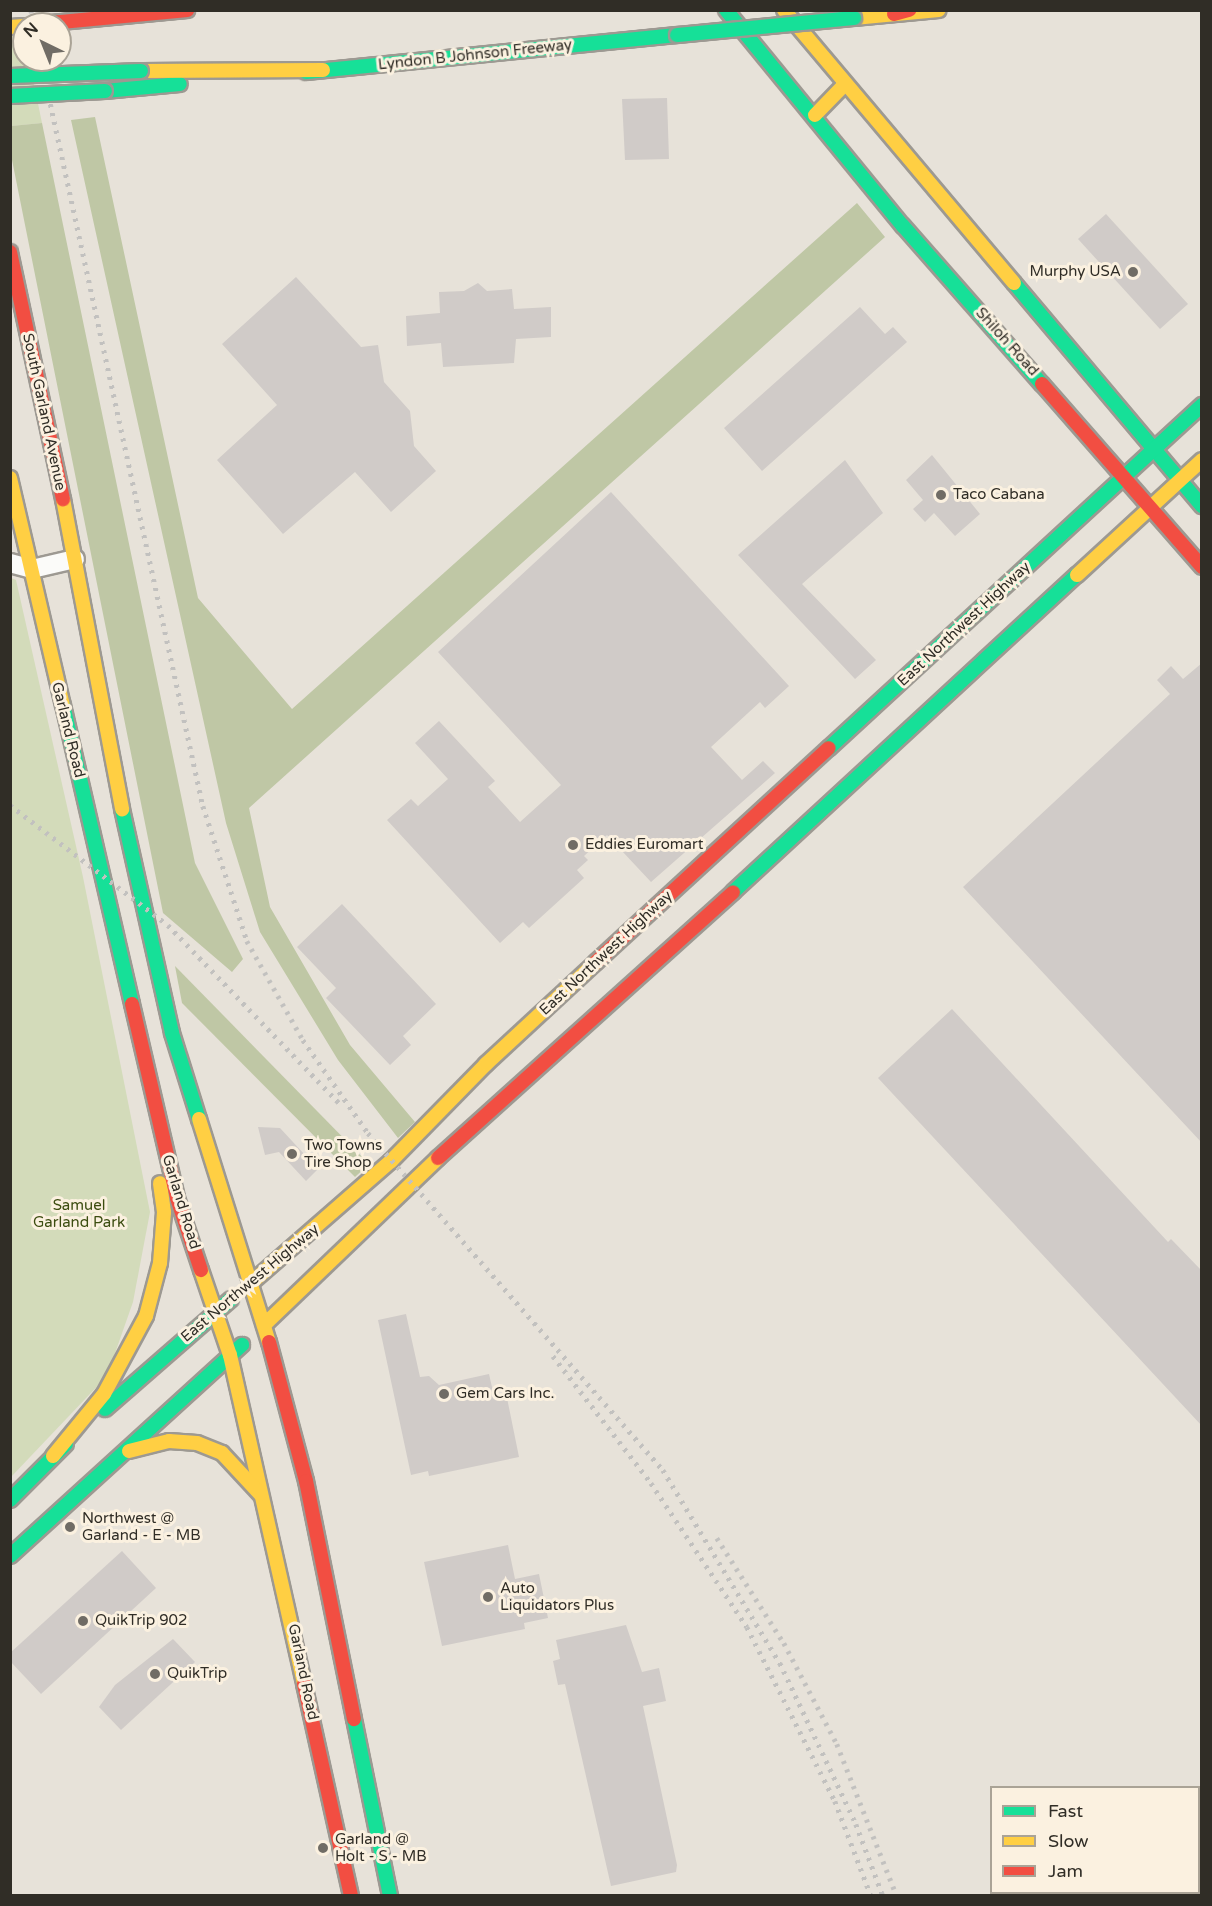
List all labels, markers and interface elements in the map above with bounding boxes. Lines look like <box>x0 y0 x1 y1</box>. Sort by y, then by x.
north arrow <box>12 12 72 72</box>
text: N <box>20 19 43 42</box>
street label: Lyndon B Johnson Freeway <box>377 36 573 74</box>
place label: Murphy USA <box>1030 263 1121 281</box>
marker: Murphy USA <box>1126 265 1140 279</box>
street label: Shiloh Road <box>972 304 1042 380</box>
street label: South Garland Avenue <box>19 332 69 492</box>
place label: Taco Cabana <box>953 486 1045 504</box>
marker: Taco Cabana <box>934 488 948 502</box>
street label: East Northwest Highway <box>894 558 1034 690</box>
street label: Garland Road <box>47 680 89 780</box>
place label: Eddies Euromart <box>585 836 703 854</box>
marker: Eddies Euromart <box>566 838 580 852</box>
street label: East Northwest Highway <box>536 887 676 1019</box>
place label: Two Towns Tire Shop <box>304 1136 382 1171</box>
marker: Two Towns Tire Shop <box>285 1147 299 1161</box>
street label: Garland Road <box>158 1153 204 1251</box>
park label: Samuel Garland Park <box>33 1196 125 1231</box>
street label: East Northwest Highway <box>177 1220 323 1346</box>
place label: Gem Cars Inc. <box>456 1385 554 1403</box>
marker: Gem Cars Inc. <box>437 1387 451 1401</box>
place label: Northwest @ Garland - E - MB <box>82 1509 201 1544</box>
marker: Northwest @ Garland - E - MB <box>63 1520 77 1534</box>
place label: Auto Liquidators Plus <box>500 1579 614 1614</box>
marker: Auto Liquidators Plus <box>481 1590 495 1604</box>
place label: QuikTrip 902 <box>95 1612 187 1630</box>
marker: QuikTrip 902 <box>76 1614 90 1628</box>
street label: Garland Road <box>284 1622 322 1722</box>
place label: QuikTrip <box>167 1665 227 1683</box>
marker: QuikTrip <box>148 1667 162 1681</box>
legend <box>990 1786 1200 1894</box>
text: Fast <box>1048 1800 1083 1822</box>
place label: Garland @ Holt - S - MB <box>335 1830 427 1865</box>
text: Slow <box>1048 1830 1089 1852</box>
marker: Garland @ Holt - S - MB <box>316 1841 330 1855</box>
text: Jam <box>1048 1860 1083 1882</box>

